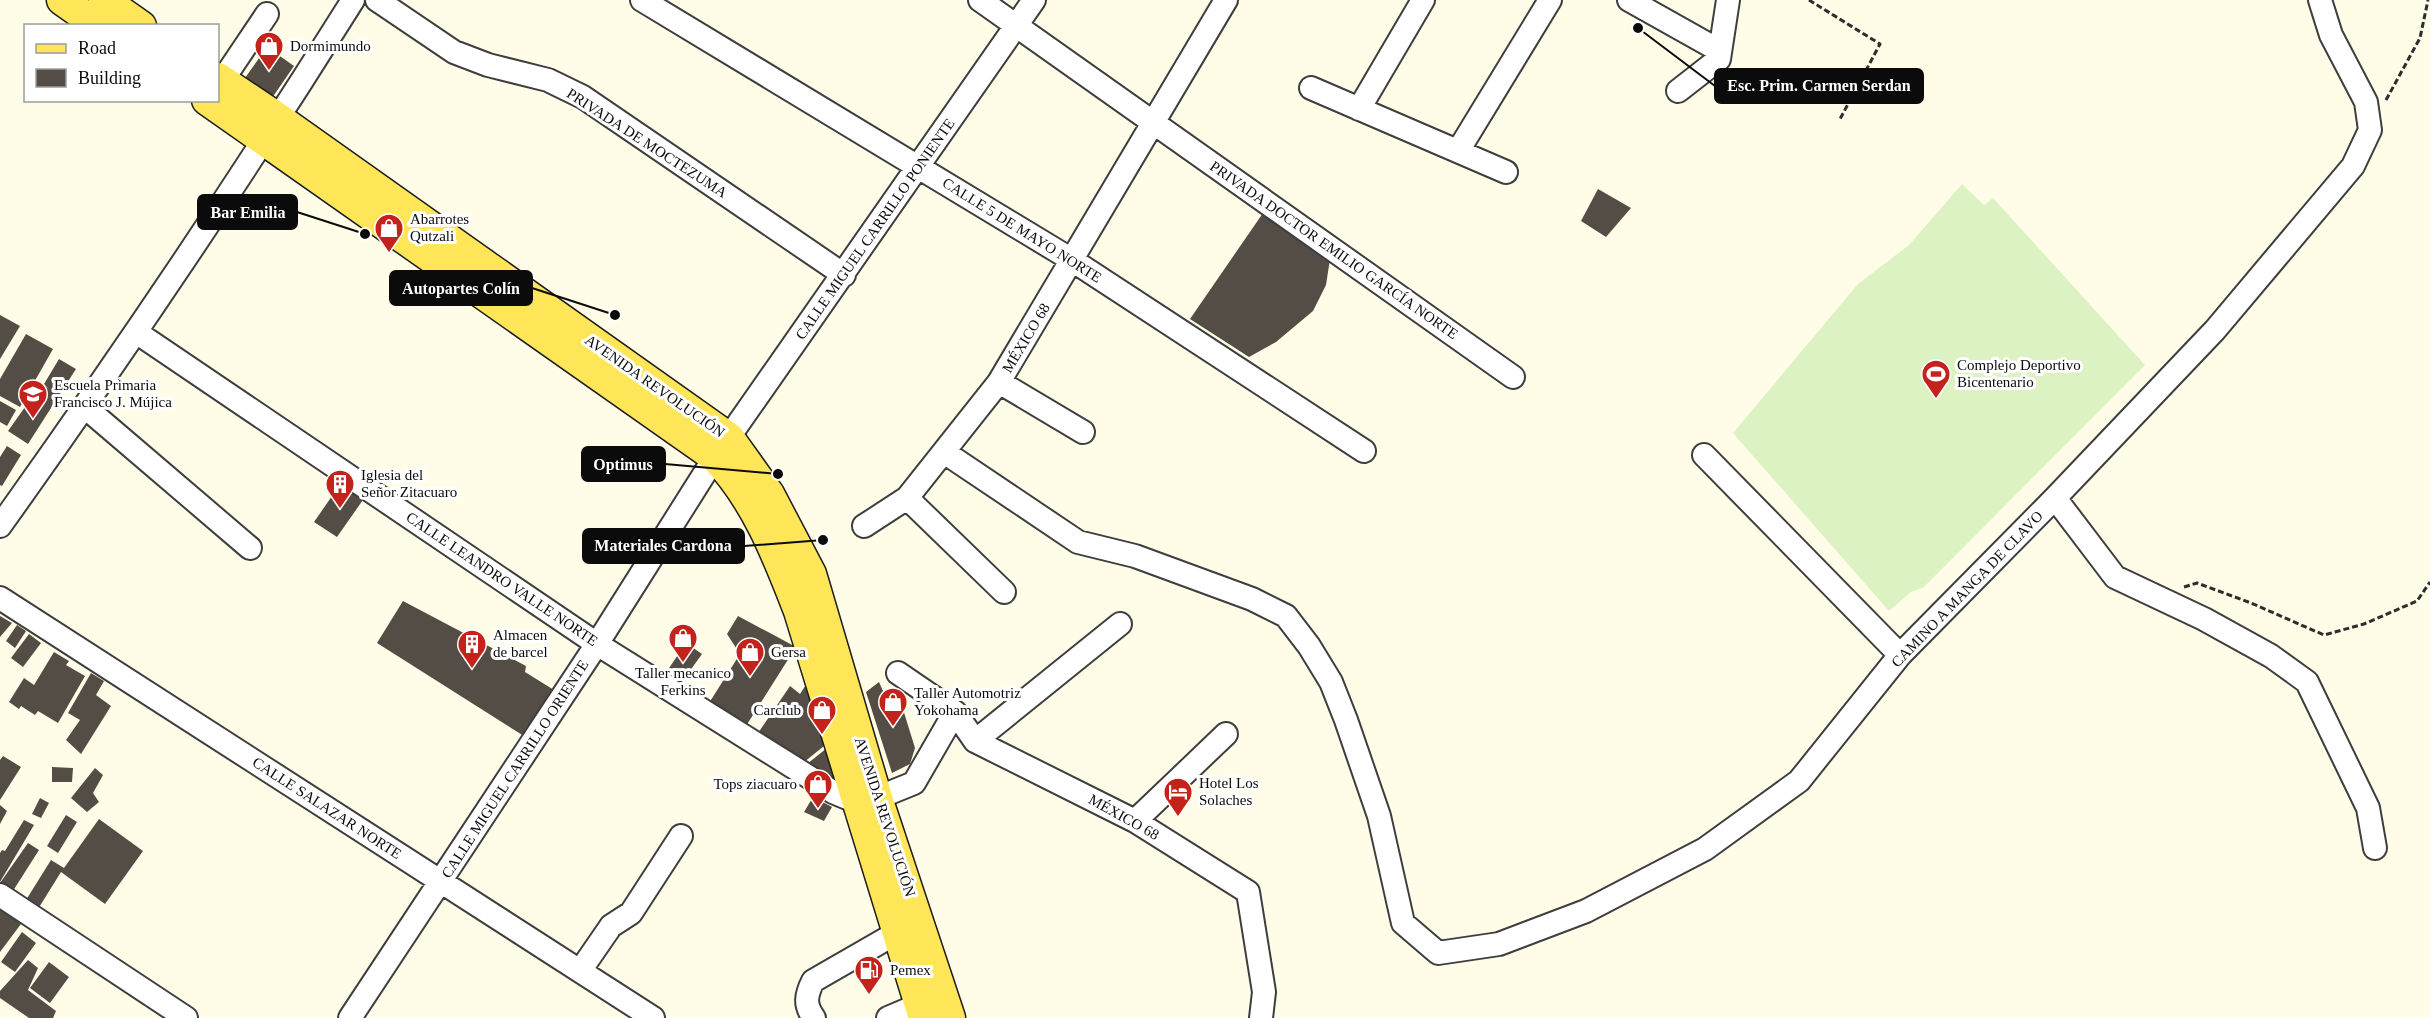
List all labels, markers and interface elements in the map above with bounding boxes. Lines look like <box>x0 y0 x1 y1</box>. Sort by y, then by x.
legend <box>24 24 219 102</box>
shop icon: Dormimundo <box>253 30 285 72</box>
text: Road <box>78 38 116 58</box>
place label: Dormimundo <box>290 38 371 54</box>
text: Building <box>78 68 141 88</box>
callout: Esc. Prim. Carmen Serdan <box>1715 69 1923 103</box>
text: Esc. Prim. Carmen Serdan <box>1727 77 1911 94</box>
street label: PRIVADA DE MOCTEZUMA <box>564 85 730 201</box>
street label: CALLE MIGUEL CARRILLO PONIENTE <box>792 116 958 342</box>
street label: PRIVADA DOCTOR EMILIO GARCÍA NORTE <box>1207 158 1461 342</box>
street label: CALLE 5 DE MAYO NORTE <box>940 174 1104 286</box>
callout: Bar Emilia <box>198 195 297 229</box>
text: Bar Emilia <box>211 204 285 221</box>
place label: Abarrotes Qutzali <box>410 211 469 244</box>
shop icon: Abarrotes Qutzali <box>373 212 405 254</box>
callout: Autopartes Colín <box>390 271 532 305</box>
text: Autopartes Colín <box>402 280 520 298</box>
street label: MÉXICO 68 <box>999 300 1053 376</box>
street label: AVENIDA REVOLUCIÓN <box>582 332 728 440</box>
place label: Complejo Deportivo Bicentenario <box>1957 357 2081 390</box>
sports icon: Complejo Deportivo Bicentenario <box>1920 358 1952 400</box>
place label: Escuela Primaria Francisco J. Mújica <box>54 377 172 410</box>
school or university icon: Escuela Primaria Francisco J. Mújica <box>17 378 49 420</box>
callout: Optimus <box>582 447 665 481</box>
text: Optimus <box>593 456 653 474</box>
place label: Iglesia del Señor Zitacuaro <box>361 467 457 500</box>
building icon: Iglesia del Señor Zitacuaro <box>324 468 356 510</box>
street label: CAMINO A MANGA DE CLAVO <box>1888 508 2046 670</box>
street label: CALLE LEANDRO VALLE NORTE <box>403 509 601 649</box>
callout: Materiales Cardona <box>583 529 744 563</box>
text: Materiales Cardona <box>594 537 732 554</box>
shop icon: Taller mecanico Ferkins <box>667 622 699 664</box>
place label: Almacen de barcel <box>493 627 548 660</box>
building icon: Almacen de barcel <box>456 628 488 670</box>
shop icon: Gersa <box>734 636 766 678</box>
place label: Gersa <box>771 644 806 660</box>
street label: CALLE MIGUEL CARRILLO ORIENTE <box>438 657 592 881</box>
place label: Taller mecanico Ferkins <box>635 665 731 698</box>
place label: Taller Automotriz Yokohama <box>914 685 1021 718</box>
shop icon: Taller Automotriz Yokohama <box>877 686 909 728</box>
shop icon: Carclub <box>806 694 838 736</box>
place label: Carclub <box>754 702 801 718</box>
street label: AVENIDA REVOLUCIÓN <box>852 735 918 899</box>
street label: CALLE SALAZAR NORTE <box>250 754 404 862</box>
shop icon: Tops ziacuaro <box>802 768 834 810</box>
place label: Hotel Los Solaches <box>1199 775 1259 808</box>
place label: Tops ziacuaro <box>714 776 797 792</box>
hotel icon: Hotel Los Solaches <box>1162 776 1194 818</box>
street label: MÉXICO 68 <box>1086 791 1162 843</box>
fuel station icon: Pemex <box>853 954 885 996</box>
place label: Pemex <box>890 962 931 978</box>

